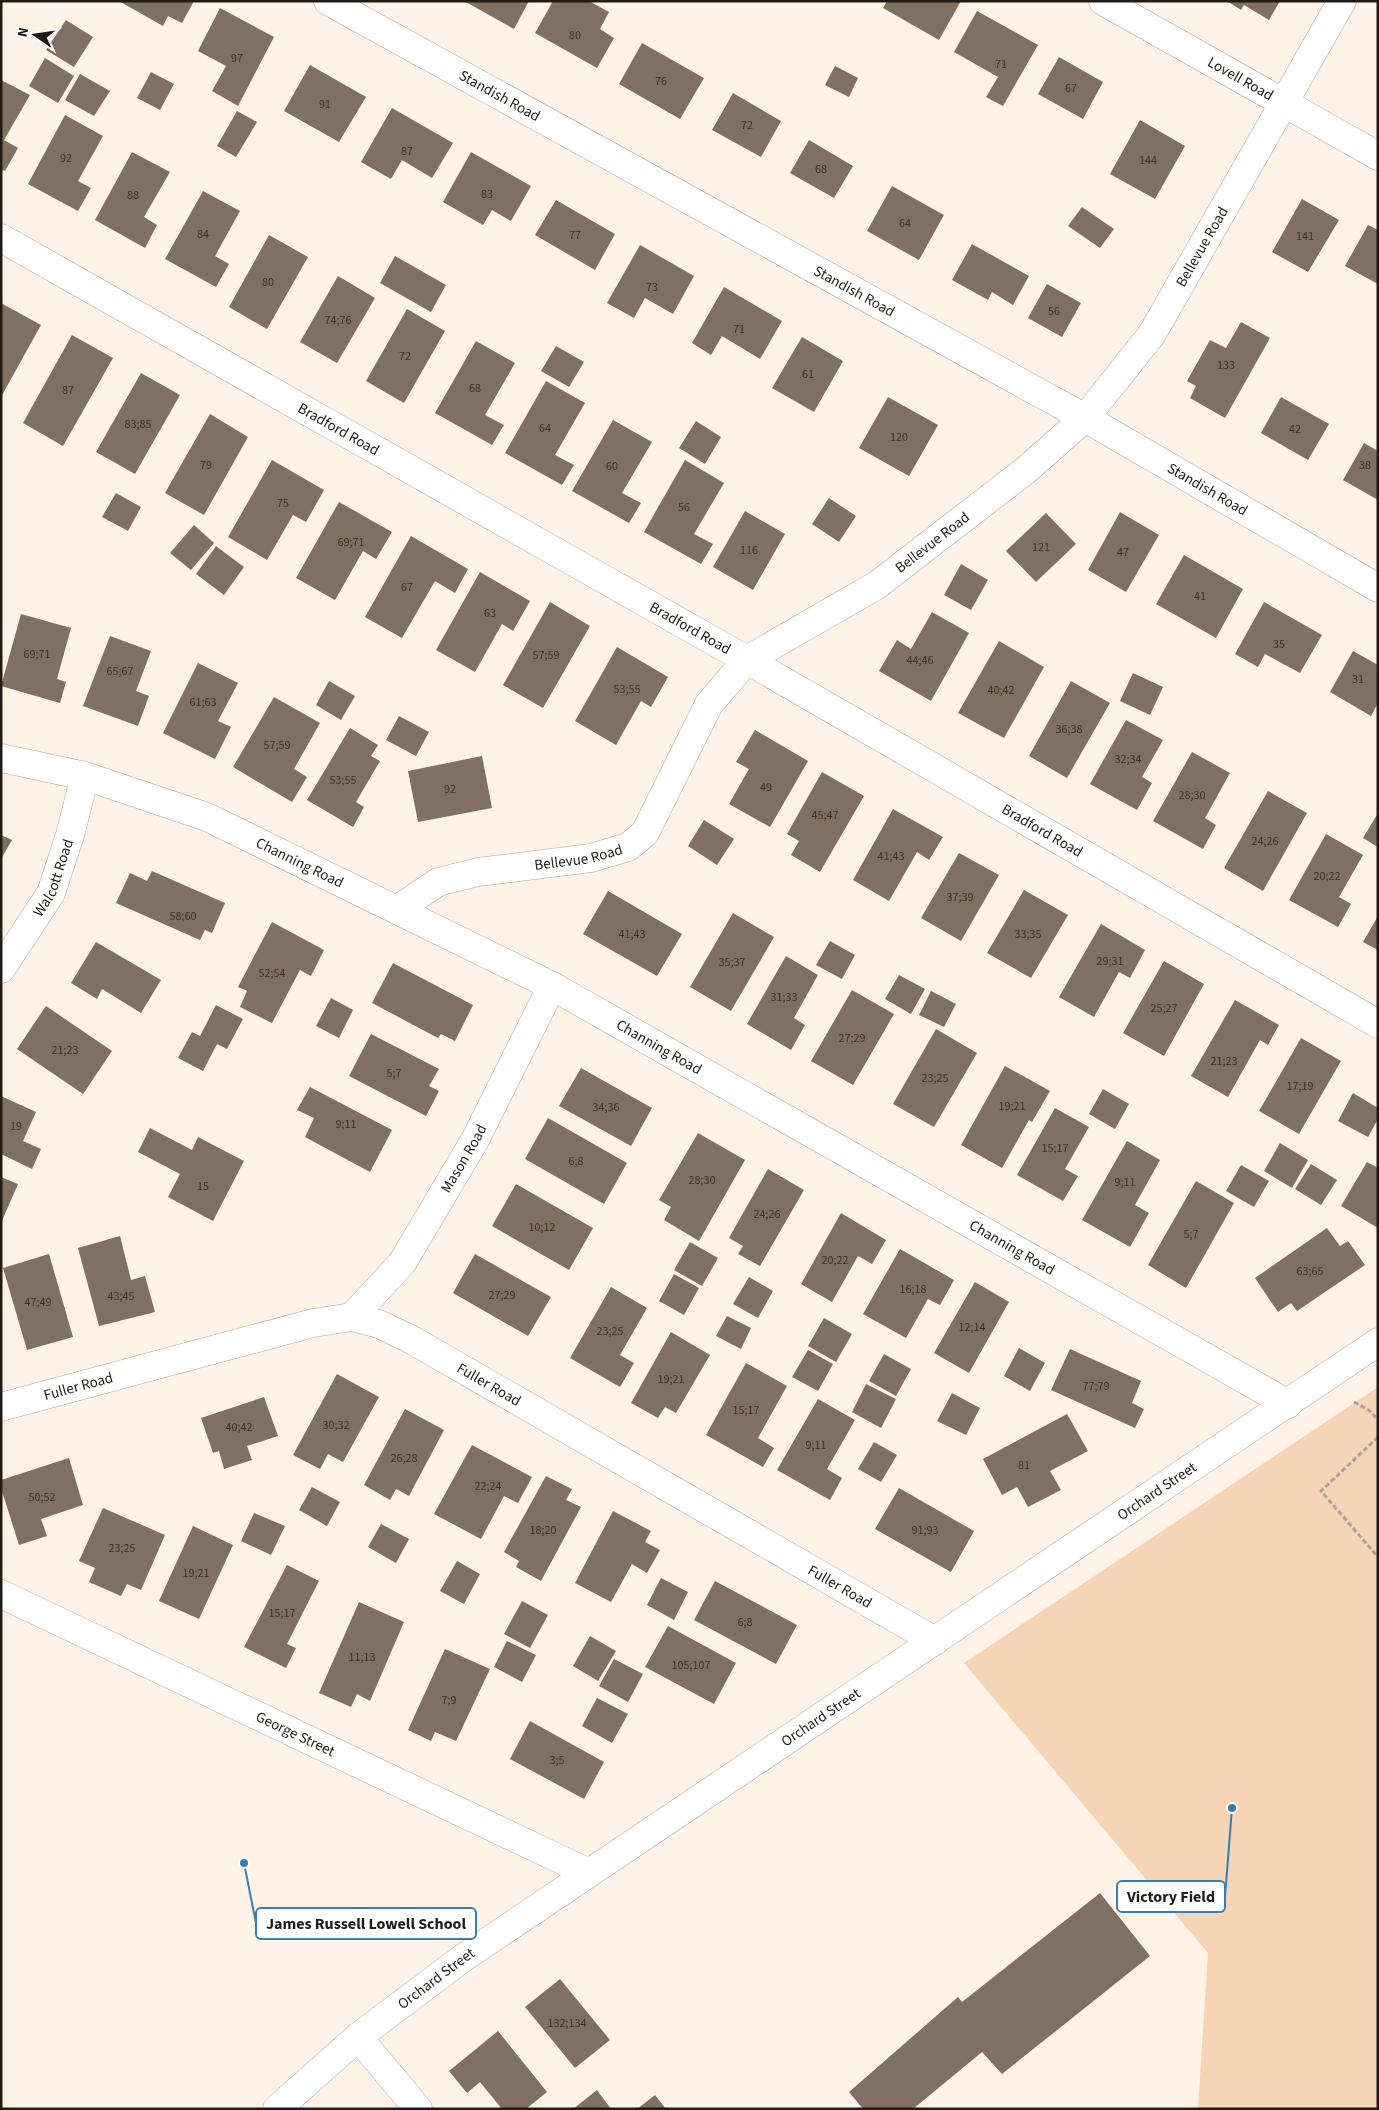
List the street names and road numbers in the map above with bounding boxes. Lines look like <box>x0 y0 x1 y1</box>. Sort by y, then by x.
street label: Lovell Road <box>1204 52 1277 106</box>
street label: Standish Road <box>455 65 544 126</box>
street label: Bellevue Road <box>1171 203 1233 291</box>
street label: Standish Road <box>810 260 899 322</box>
street label: Bradford Road <box>294 398 383 460</box>
street label: Standish Road <box>1163 457 1252 521</box>
street label: Bellevue Road <box>890 507 974 578</box>
street label: Bradford Road <box>646 597 735 659</box>
street label: Bradford Road <box>998 799 1087 862</box>
street label: Channing Road <box>252 832 347 893</box>
street label: Walcott Road <box>28 836 78 921</box>
street label: Bellevue Road <box>533 839 625 875</box>
street label: Channing Road <box>612 1014 706 1080</box>
street label: Mason Road <box>435 1120 492 1197</box>
street label: Channing Road <box>965 1215 1059 1280</box>
street label: Fuller Road <box>453 1358 525 1411</box>
street label: Fuller Road <box>41 1367 115 1406</box>
street label: Orchard Street <box>1113 1457 1201 1525</box>
street label: Fuller Road <box>804 1560 876 1613</box>
street label: Orchard Street <box>777 1683 865 1751</box>
street label: George Street <box>252 1706 339 1762</box>
street label: Orchard Street <box>393 1943 479 2014</box>

